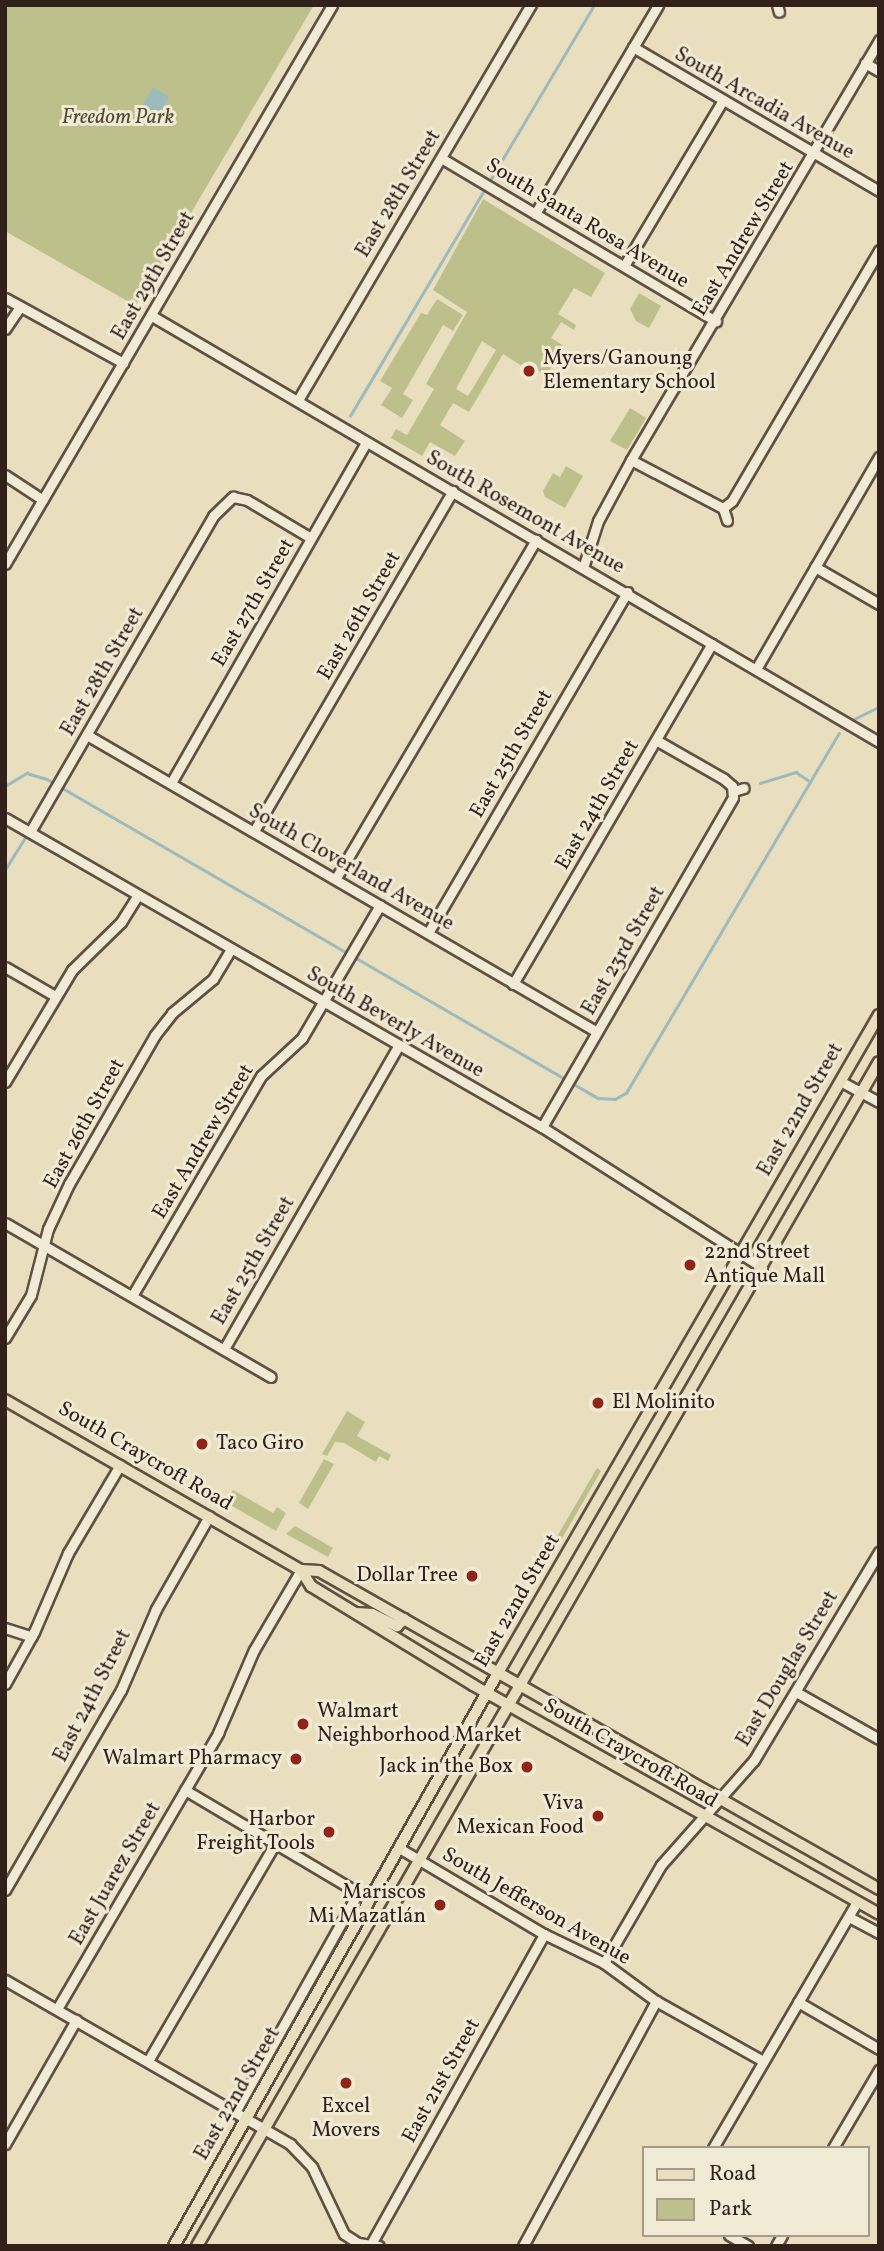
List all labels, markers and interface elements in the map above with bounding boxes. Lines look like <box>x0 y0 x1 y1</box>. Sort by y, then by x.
street label: South Arcadia Avenue <box>670 42 858 166</box>
park label: Freedom Park <box>62 105 174 131</box>
street label: East 28th Street <box>351 125 447 263</box>
street label: South Santa Rosa Avenue <box>481 153 693 295</box>
street label: East Andrew Street <box>688 157 800 321</box>
street label: East 29th Street <box>107 207 201 345</box>
place label: Myers/Ganoung Elementary School <box>543 346 717 396</box>
marker: Myers/Ganoung Elementary School <box>521 363 537 379</box>
street label: South Rosemont Avenue <box>421 446 629 580</box>
street label: East 27th Street <box>207 534 301 672</box>
street label: East 26th Street <box>313 547 407 685</box>
street label: East 28th Street <box>56 603 150 741</box>
street label: East 25th Street <box>465 685 559 823</box>
street label: East 24th Street <box>551 736 645 874</box>
street label: South Cloverland Avenue <box>244 799 458 937</box>
street label: East 23rd Street <box>577 882 671 1020</box>
street label: South Beverly Avenue <box>301 962 489 1084</box>
street label: East 22nd Street <box>753 1039 849 1181</box>
street label: East 26th Street <box>39 1055 131 1193</box>
street label: East Andrew Street <box>148 1060 260 1224</box>
street label: East 25th Street <box>207 1192 301 1330</box>
place label: 22nd Street Antique Mall <box>704 1240 825 1290</box>
marker: 22nd Street Antique Mall <box>682 1257 698 1273</box>
place label: El Molinito <box>612 1390 715 1416</box>
marker: El Molinito <box>590 1395 606 1411</box>
street label: South Craycroft Road <box>53 1397 237 1517</box>
place label: Taco Giro <box>216 1431 304 1457</box>
marker: Taco Giro <box>194 1436 210 1452</box>
street label: East 22nd Street <box>470 1530 566 1672</box>
place label: Dollar Tree <box>356 1563 458 1589</box>
marker: Dollar Tree <box>464 1568 480 1584</box>
street label: East Douglas Street <box>731 1586 845 1752</box>
street label: East 24th Street <box>49 1625 137 1767</box>
street label: South Craycroft Road <box>538 1694 722 1814</box>
place label: Walmart Neighborhood Market <box>317 1699 522 1749</box>
marker: Walmart Neighborhood Market <box>295 1716 311 1732</box>
place label: Walmart Pharmacy <box>102 1746 282 1772</box>
marker: Walmart Pharmacy <box>288 1751 304 1767</box>
place label: Jack in the Box <box>379 1754 513 1780</box>
marker: Jack in the Box <box>519 1759 535 1775</box>
place label: Viva Mexican Food <box>456 1791 584 1841</box>
street label: East Juarez Street <box>65 1798 167 1950</box>
place label: Harbor Freight Tools <box>196 1807 315 1857</box>
marker: Viva Mexican Food <box>590 1808 606 1824</box>
marker: Harbor Freight Tools <box>321 1824 337 1840</box>
street label: South Jefferson Avenue <box>437 1843 635 1971</box>
place label: Mariscos Mi Mazatlán <box>309 1880 426 1930</box>
marker: Mariscos Mi Mazatlán <box>432 1897 448 1913</box>
street label: East 21st Street <box>397 2014 487 2148</box>
street label: East 22nd Street <box>190 2023 286 2165</box>
marker: Excel Movers <box>338 2075 354 2091</box>
place label: Excel Movers <box>312 2094 380 2144</box>
legend <box>642 2146 870 2237</box>
text: Road <box>709 2160 756 2189</box>
text: Park <box>709 2195 752 2224</box>

